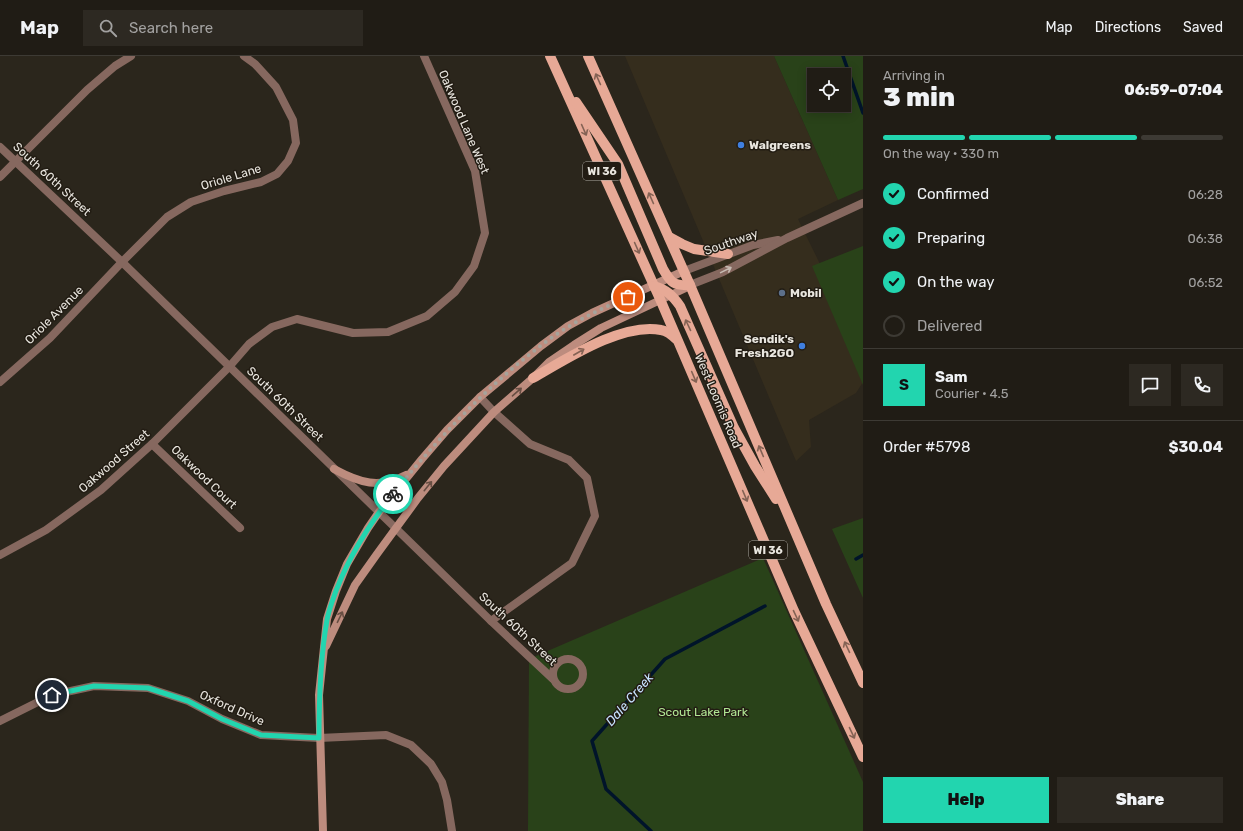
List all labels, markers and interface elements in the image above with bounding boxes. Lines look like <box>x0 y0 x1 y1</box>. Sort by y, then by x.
search box <box>83 10 363 46</box>
text: Map <box>20 16 59 39</box>
icon: search <box>97 17 119 39</box>
text: Search here <box>129 19 213 37</box>
text: Map <box>1046 19 1073 36</box>
text: Directions <box>1095 19 1161 36</box>
text: Saved <box>1183 19 1223 36</box>
street label: Oakwood Lane West <box>436 68 492 176</box>
map controls <box>807 68 851 112</box>
button: locate <box>807 68 851 112</box>
text: Arriving in <box>883 68 945 83</box>
one-way arrow <box>594 73 602 85</box>
text: 06:59–07:04 <box>1124 81 1223 99</box>
text: 3 min <box>883 82 955 113</box>
one-way arrow <box>581 123 588 135</box>
place label: Walgreens <box>749 138 811 152</box>
street label: South 60th Street <box>10 139 94 219</box>
marker: Walgreens <box>736 140 746 150</box>
text: On the way · 330 m <box>883 146 999 161</box>
street label: Oriole Lane <box>199 161 263 193</box>
road number: WI 36 <box>583 162 621 180</box>
icon: check <box>883 183 905 205</box>
text: Confirmed <box>917 185 989 203</box>
text: 06:28 <box>1188 187 1223 202</box>
one-way arrow <box>647 192 654 204</box>
street label: Southway <box>702 226 760 258</box>
icon: check <box>883 227 905 249</box>
text: Preparing <box>917 229 985 247</box>
text: 06:38 <box>1187 231 1223 246</box>
one-way arrow <box>634 242 641 254</box>
one-way arrow <box>720 266 732 273</box>
icon: check <box>883 271 905 293</box>
text: On the way <box>917 273 995 291</box>
text: 06:52 <box>1188 275 1223 290</box>
pin <box>611 280 645 314</box>
street label: Oriole Avenue <box>22 283 86 347</box>
icon: bag <box>617 286 639 308</box>
place label: Mobil <box>790 286 822 300</box>
marker: Mobil <box>777 288 787 298</box>
text: Delivered <box>917 317 982 335</box>
one-way arrow <box>684 319 691 331</box>
place label: Sendik's Fresh2GO <box>735 332 794 360</box>
marker: Sendik's Fresh2GO <box>797 341 807 351</box>
one-way arrow <box>573 348 585 356</box>
street label: West Loomis Road <box>692 352 744 450</box>
street label: South 60th Street <box>244 364 326 444</box>
button: chat <box>1129 364 1171 406</box>
button: phone <box>1181 364 1223 406</box>
text: Sam <box>935 368 968 386</box>
one-way arrow <box>690 370 698 382</box>
text: S <box>899 376 909 394</box>
text: Courier · 4.5 <box>935 386 1009 401</box>
one-way arrow <box>512 387 523 396</box>
street label: Oakwood Street <box>76 426 152 495</box>
text: Order #5798 <box>883 438 971 456</box>
text: $30.04 <box>1168 438 1223 456</box>
street label: Oakwood Court <box>168 442 240 512</box>
one-way arrow <box>757 446 764 458</box>
courier <box>373 474 413 514</box>
one-way arrow <box>423 480 432 491</box>
icon: bike <box>382 483 404 505</box>
one-way arrow <box>741 490 749 502</box>
road number: WI 36 <box>749 541 787 559</box>
street label: South 60th Street <box>476 589 560 669</box>
one-way arrow <box>793 609 800 621</box>
one-way arrow <box>337 611 344 623</box>
one-way arrow <box>842 642 850 654</box>
water label: Dale Creek <box>602 670 657 729</box>
pin <box>35 678 69 712</box>
icon: home <box>41 684 63 706</box>
street label: Oxford Drive <box>197 687 267 729</box>
park label: Scout Lake Park <box>658 705 749 719</box>
one-way arrow <box>849 727 856 739</box>
button: Help <box>883 777 1049 823</box>
button: Share <box>1057 777 1223 823</box>

